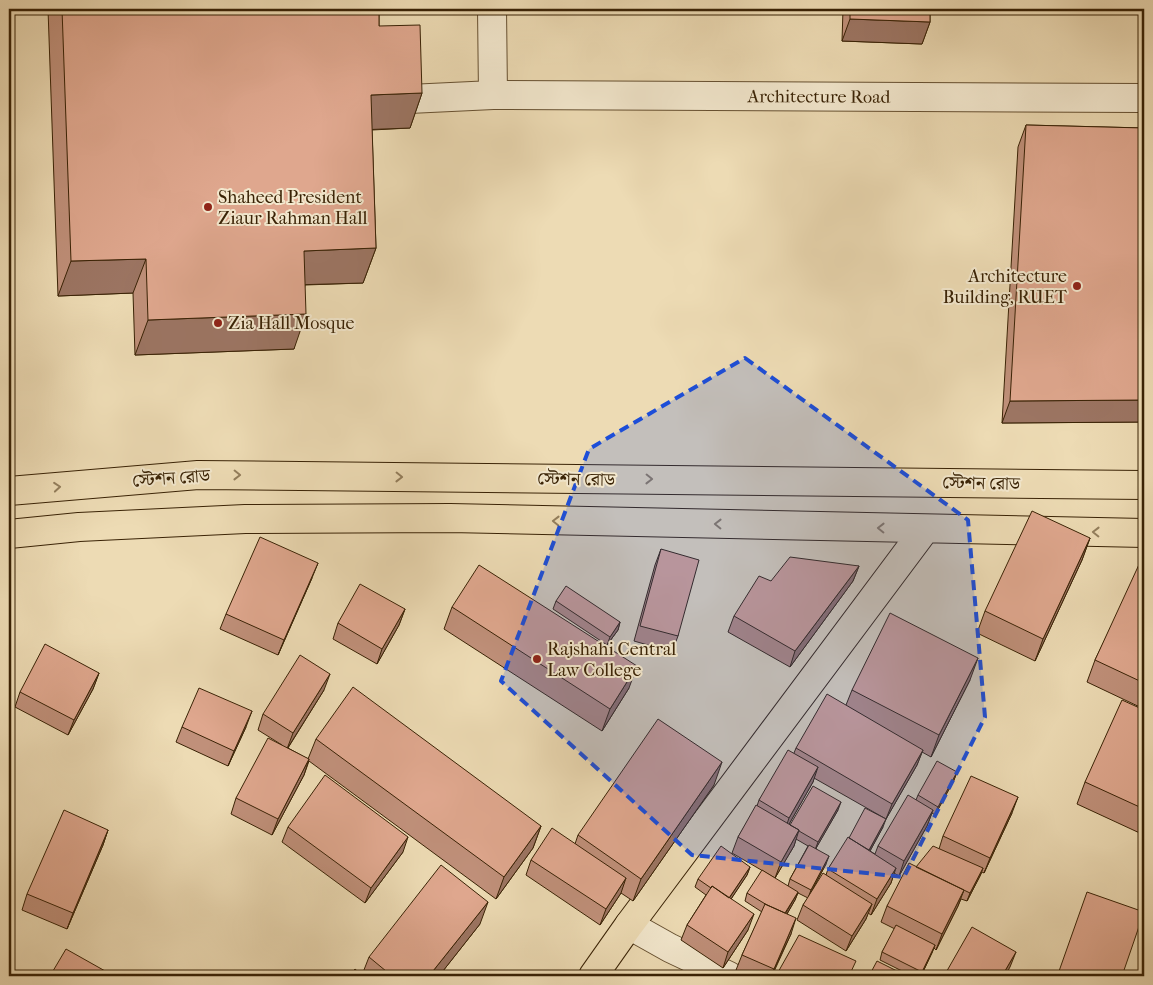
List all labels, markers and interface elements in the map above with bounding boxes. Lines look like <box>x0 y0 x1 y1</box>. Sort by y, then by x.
street label: Architecture Road <box>747 86 891 108</box>
place label: Shaheed President Ziaur Rahman Hall <box>218 187 367 229</box>
marker: Shaheed President Ziaur Rahman Hall <box>202 201 214 213</box>
place label: Architecture Building, RUET <box>943 266 1068 308</box>
marker: Architecture Building, RUET <box>1071 280 1083 292</box>
place label: Zia Hall Mosque <box>228 313 355 334</box>
marker: Zia Hall Mosque <box>212 317 224 329</box>
street label: স্টেশন রোড <box>131 465 212 492</box>
street label: স্টেশন রোড <box>537 468 616 491</box>
one-way arrow <box>234 470 241 480</box>
one-way arrow <box>396 472 404 482</box>
street label: স্টেশন রোড <box>942 472 1021 495</box>
one-way arrow <box>646 474 653 484</box>
one-way arrow <box>54 482 62 493</box>
one-way arrow <box>551 515 559 526</box>
one-way arrow <box>714 519 722 529</box>
one-way arrow <box>876 522 884 533</box>
one-way arrow <box>1091 527 1099 537</box>
place label: Rajshahi Central Law College <box>547 639 676 681</box>
marker: Rajshahi Central Law College <box>531 653 543 665</box>

